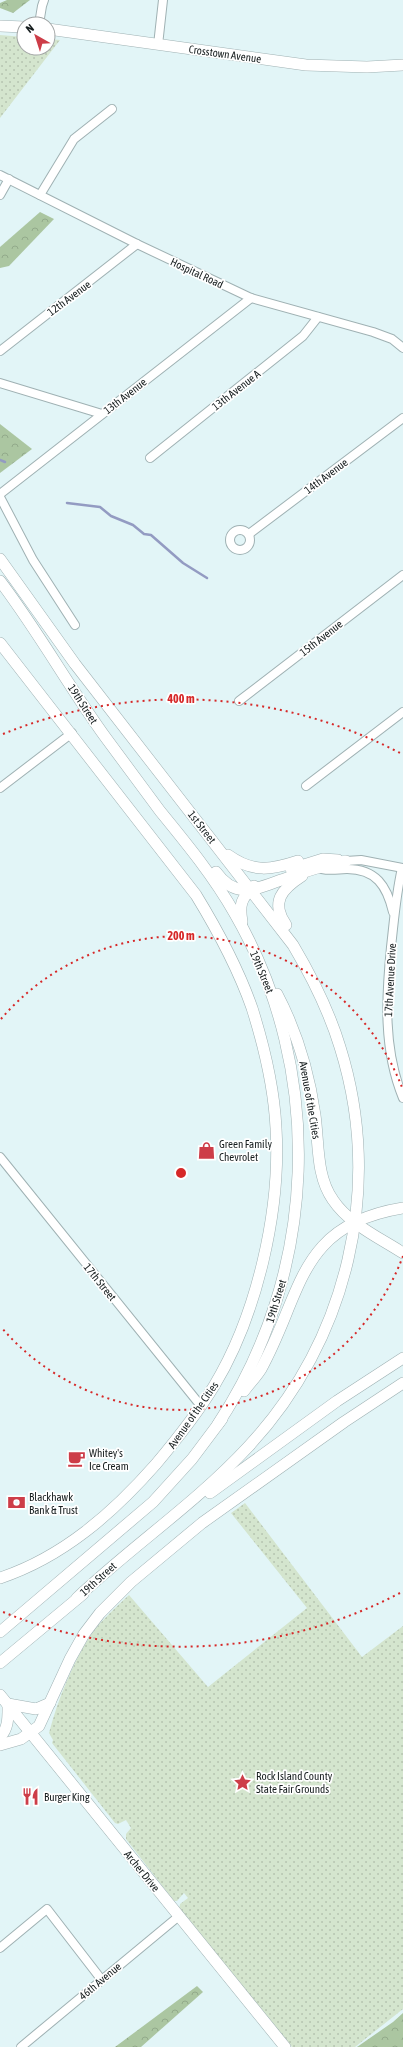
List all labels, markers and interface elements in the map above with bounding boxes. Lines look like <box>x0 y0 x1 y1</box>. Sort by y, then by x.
north arrow <box>16 16 56 56</box>
text: N <box>23 22 36 35</box>
street label: Crosstown Avenue <box>188 43 262 65</box>
street label: Hospital Road <box>169 256 225 290</box>
street label: 12th Avenue <box>45 278 93 318</box>
street label: 13th Avenue A <box>210 367 263 412</box>
street label: 13th Avenue <box>101 376 149 416</box>
street label: 14th Avenue <box>302 456 350 496</box>
street label: 15th Avenue <box>297 618 345 658</box>
street label: 19th Street <box>66 682 100 726</box>
text: 400 m <box>166 692 195 706</box>
street label: 1st Street <box>186 808 218 846</box>
text: 200 m <box>167 929 195 943</box>
street label: 17th Avenue Drive <box>382 943 398 1017</box>
street label: 19th Street <box>248 949 276 995</box>
street label: Avenue of the Cities <box>297 1060 323 1140</box>
place label: Green Family Chevrolet <box>219 1138 272 1163</box>
shop icon: Green Family Chevrolet <box>196 1140 216 1160</box>
centre of rings <box>174 1166 188 1180</box>
street label: 17th Street <box>81 1261 119 1303</box>
street label: 19th Street <box>264 1278 288 1324</box>
street label: Avenue of the Cities <box>166 1379 221 1451</box>
place label: Whitey's Ice Cream <box>89 1447 129 1472</box>
cafe icon: Whitey's Ice Cream <box>66 1449 86 1469</box>
place label: Blackhawk Bank & Trust <box>29 1491 78 1516</box>
bank icon: Blackhawk Bank & Trust <box>6 1493 26 1513</box>
street label: 19th Street <box>77 1560 119 1598</box>
place label: Rock Island County State Fair Grounds <box>256 1770 333 1795</box>
place icon: Rock Island County State Fair Grounds <box>233 1772 253 1792</box>
restaurant icon: Burger King <box>21 1787 41 1807</box>
place label: Burger King <box>44 1791 90 1803</box>
street label: Archer Drive <box>122 1848 162 1894</box>
street label: 46th Avenue <box>77 1960 123 2002</box>

